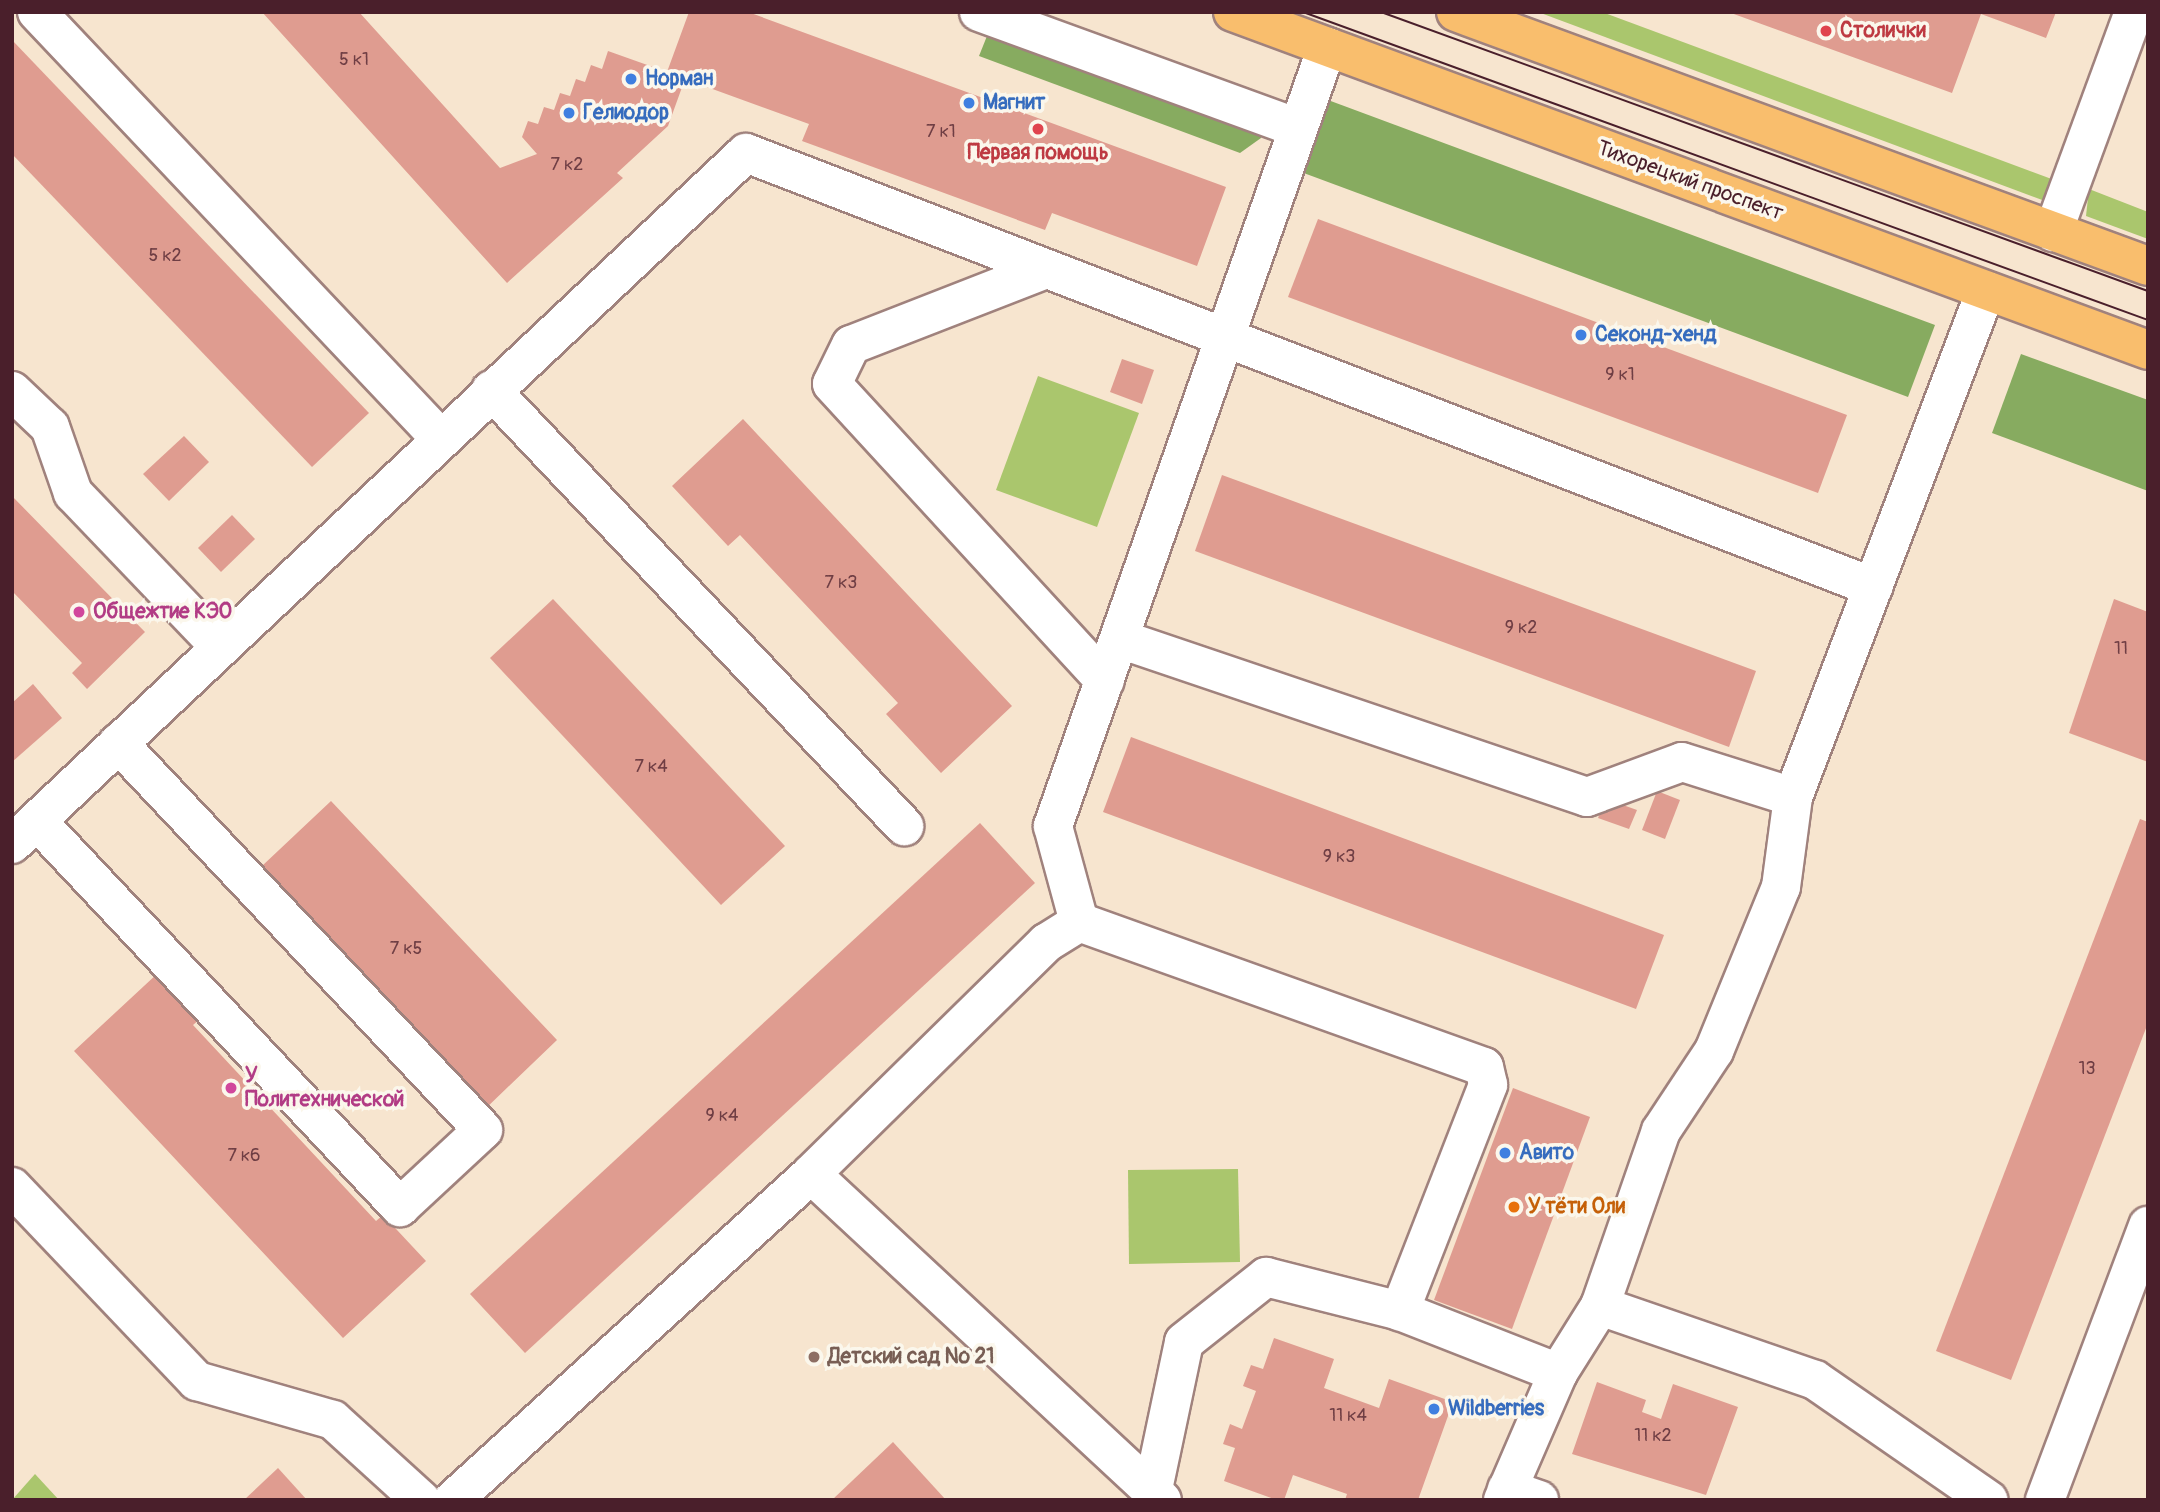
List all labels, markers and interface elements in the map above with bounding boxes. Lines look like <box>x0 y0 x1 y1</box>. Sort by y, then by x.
place label: Столички <box>1840 18 1926 44</box>
marker: Столички <box>1818 23 1834 39</box>
house number: 5 к1 <box>339 49 369 71</box>
place label: Норман <box>645 66 714 92</box>
marker: Норман <box>623 71 639 87</box>
place label: Магнит <box>983 90 1045 116</box>
marker: Магнит <box>961 95 977 111</box>
place label: Гелиодор <box>583 100 669 126</box>
marker: Гелиодор <box>561 105 577 121</box>
house number: 7 к1 <box>926 121 956 143</box>
marker: Первая помощь <box>1030 121 1046 137</box>
street label: Тихорецкий проспект <box>1594 136 1786 226</box>
place label: Первая помощь <box>967 140 1109 166</box>
house number: 7 к2 <box>551 154 583 176</box>
house number: 5 к2 <box>148 245 182 267</box>
place label: Секонд-хенд <box>1595 322 1716 348</box>
marker: Секонд-хенд <box>1573 327 1589 343</box>
house number: 9 к1 <box>1605 364 1635 386</box>
house number: 7 к3 <box>825 572 857 594</box>
place label: Общежтие КЭО <box>93 599 232 625</box>
marker: Общежтие КЭО <box>71 604 87 620</box>
house number: 9 к2 <box>1505 617 1537 639</box>
house number: 11 <box>2114 638 2128 660</box>
house number: 7 к4 <box>634 756 668 778</box>
house number: 9 к3 <box>1323 846 1355 868</box>
house number: 7 к5 <box>390 938 422 960</box>
house number: 13 <box>2078 1058 2096 1080</box>
place label: У Политехнической <box>245 1063 404 1113</box>
marker: У Политехнической <box>223 1080 239 1096</box>
house number: 9 к4 <box>706 1105 738 1127</box>
place label: Авито <box>1519 1140 1574 1166</box>
house number: 7 к6 <box>227 1145 261 1167</box>
marker: Авито <box>1497 1145 1513 1161</box>
place label: У тёти Оли <box>1528 1194 1625 1220</box>
marker: У тёти Оли <box>1506 1199 1522 1215</box>
place label: Детский сад № 21 <box>828 1344 995 1370</box>
marker: Детский сад № 21 <box>806 1349 822 1365</box>
place label: Wildberries <box>1448 1396 1544 1422</box>
marker: Wildberries <box>1426 1401 1442 1417</box>
house number: 11 к4 <box>1329 1405 1367 1427</box>
house number: 11 к2 <box>1634 1425 1672 1447</box>

